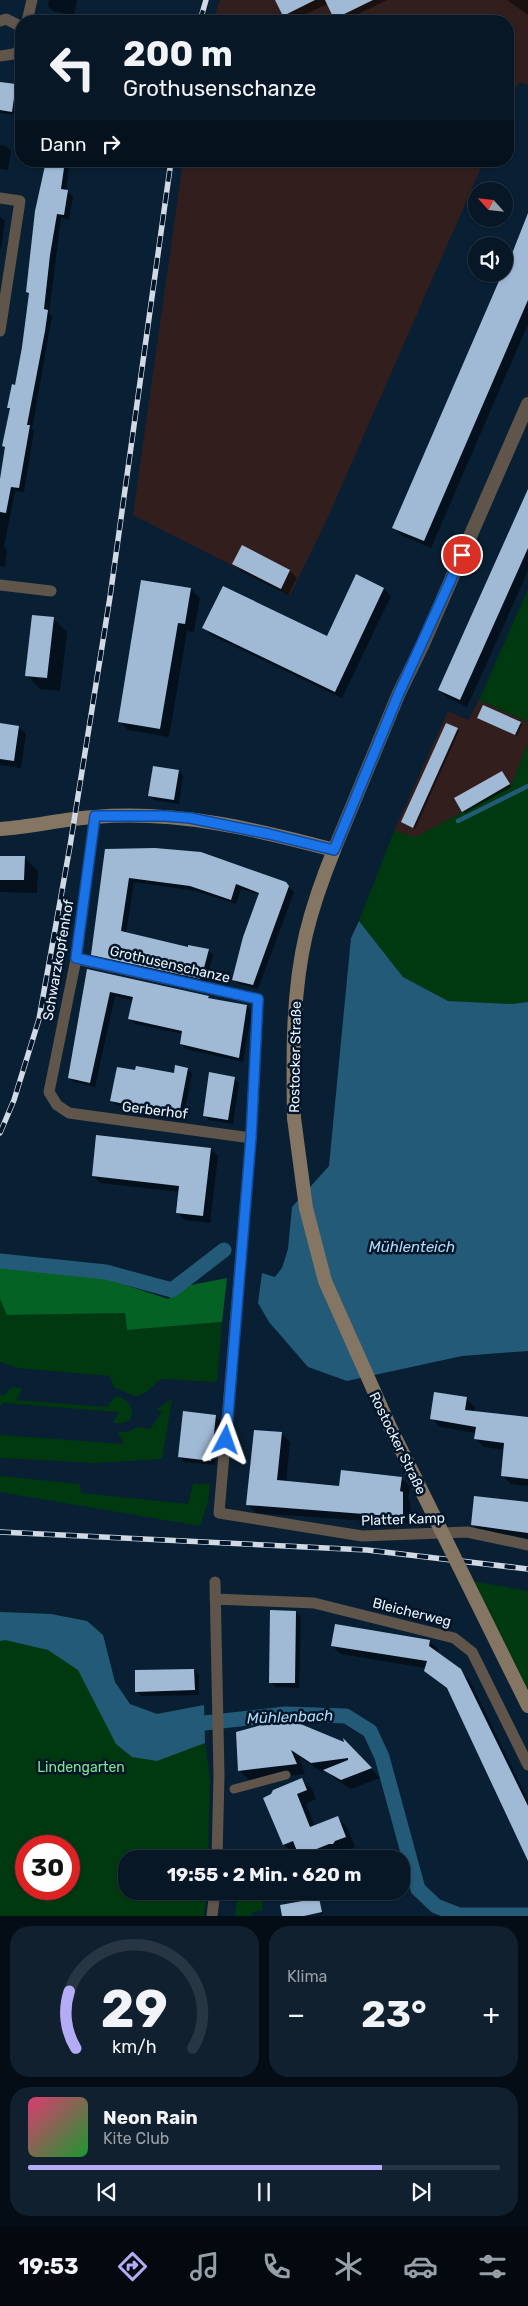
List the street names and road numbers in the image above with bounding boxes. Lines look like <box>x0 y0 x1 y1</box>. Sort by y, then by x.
street label: Schwarzkopfenhof <box>39 898 78 1022</box>
street label: Grothusenschanze <box>108 942 232 987</box>
street label: Rostocker Straße <box>286 1001 305 1113</box>
street label: Gerberhof <box>121 1098 189 1123</box>
street label: Rostocker Straße <box>365 1389 430 1497</box>
street label: Platter Kamp <box>361 1510 445 1529</box>
street label: Bleicherweg <box>371 1594 453 1630</box>

